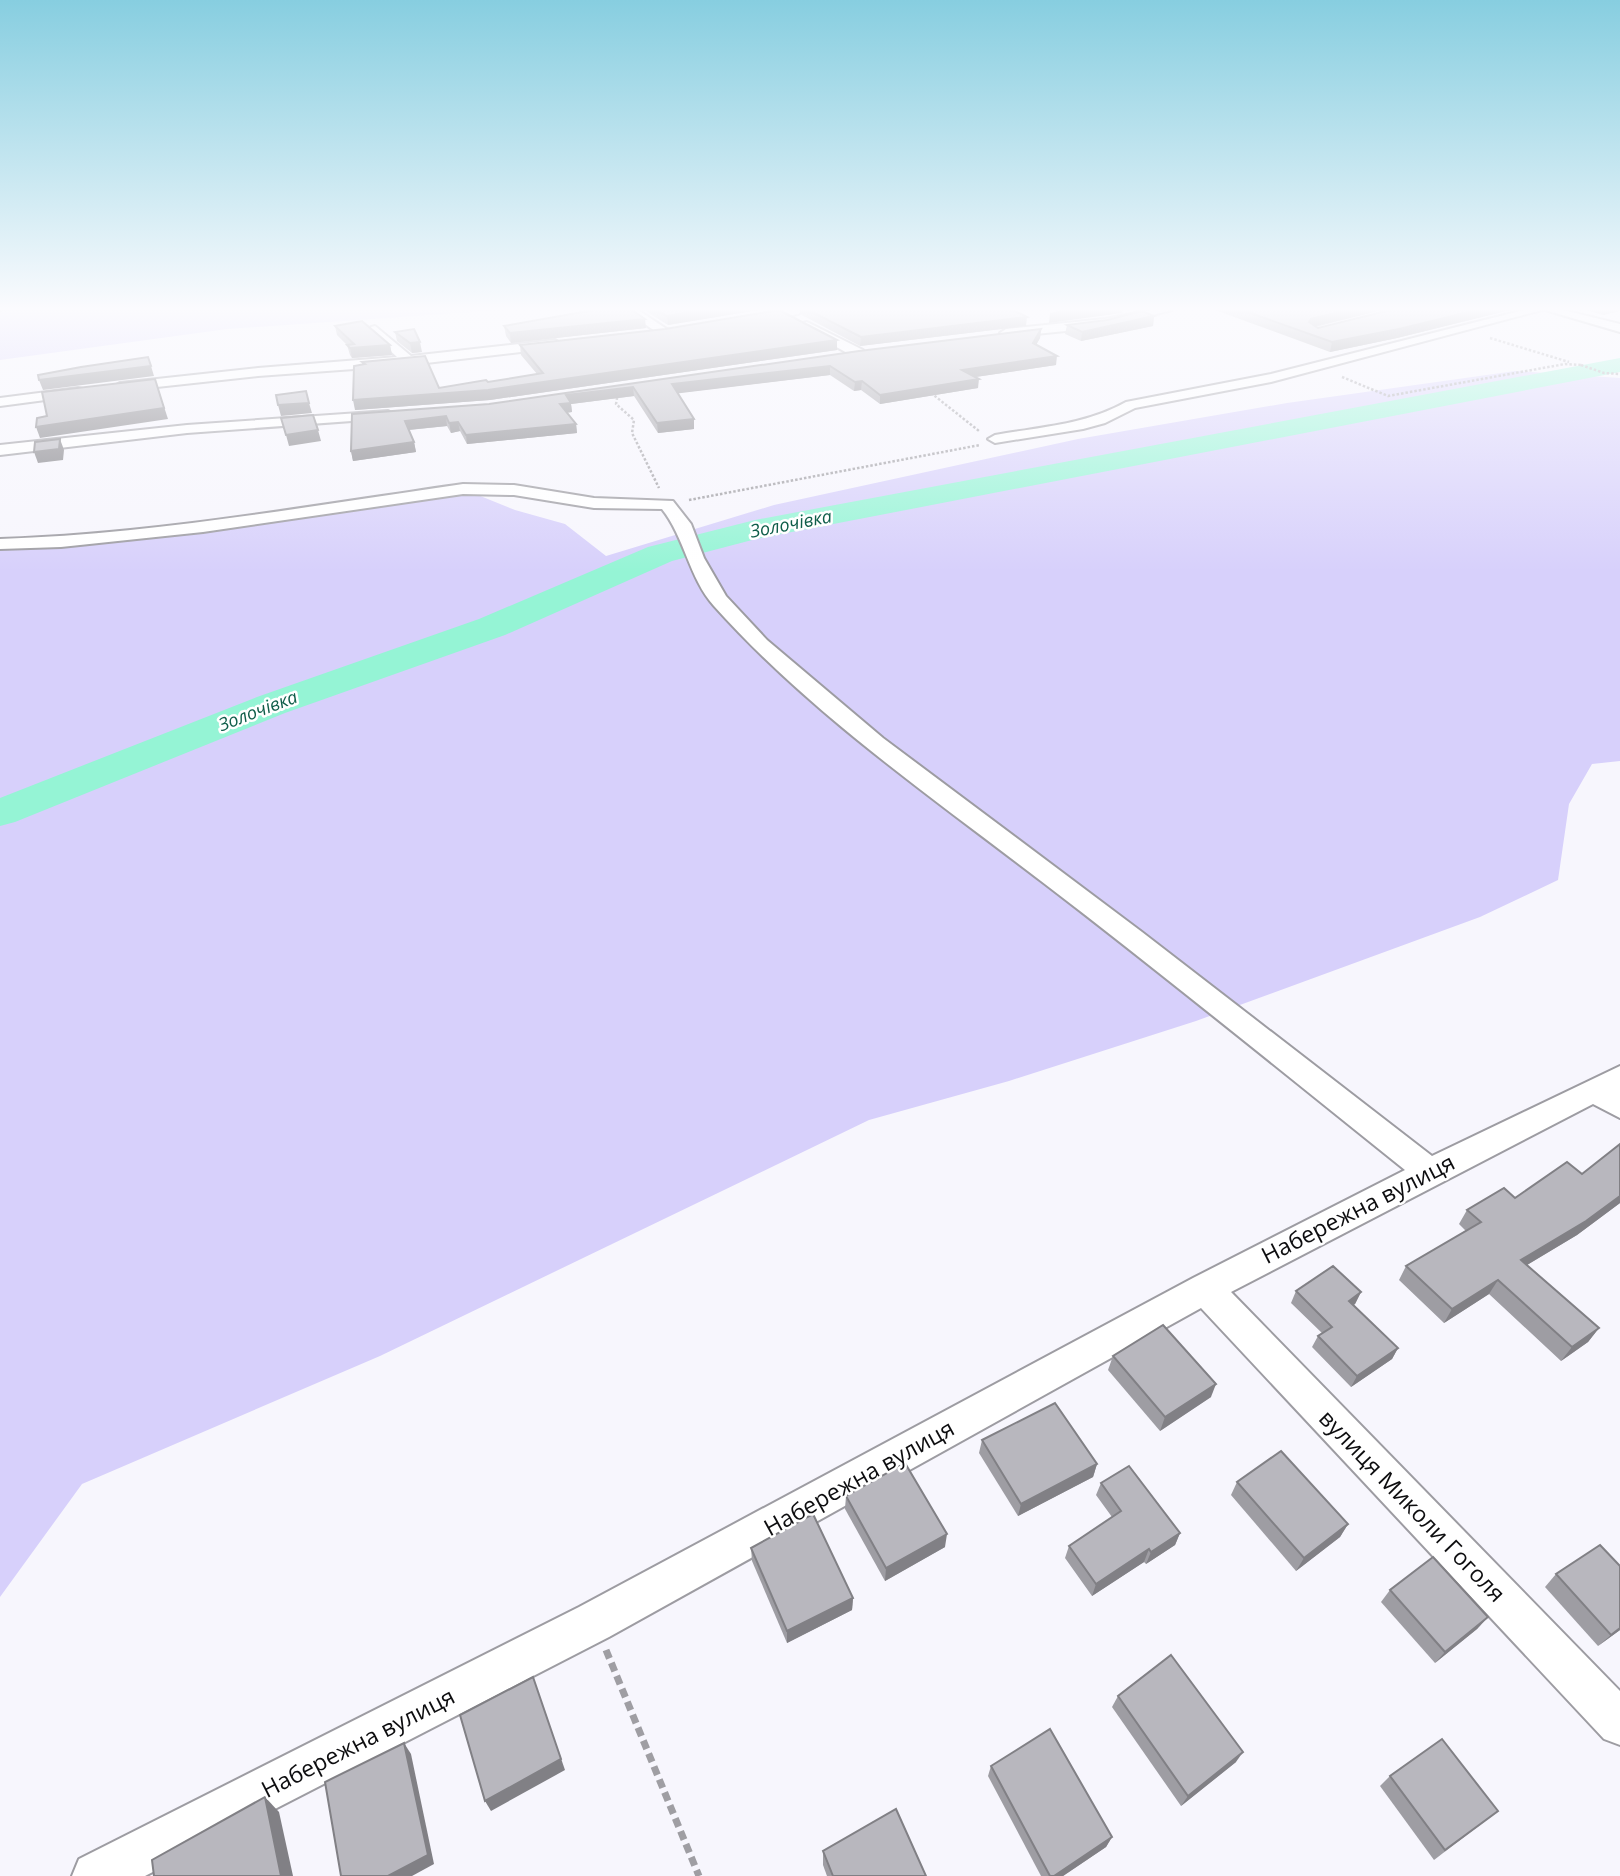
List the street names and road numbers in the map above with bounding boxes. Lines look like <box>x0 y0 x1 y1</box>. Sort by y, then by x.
street label: Набережна вулиця <box>1255 1145 1460 1271</box>
street label: вулиця Миколи Гоголя <box>1312 1402 1513 1608</box>
street label: Набережна вулиця <box>758 1411 960 1543</box>
street label: Набережна вулиця <box>255 1679 460 1805</box>

